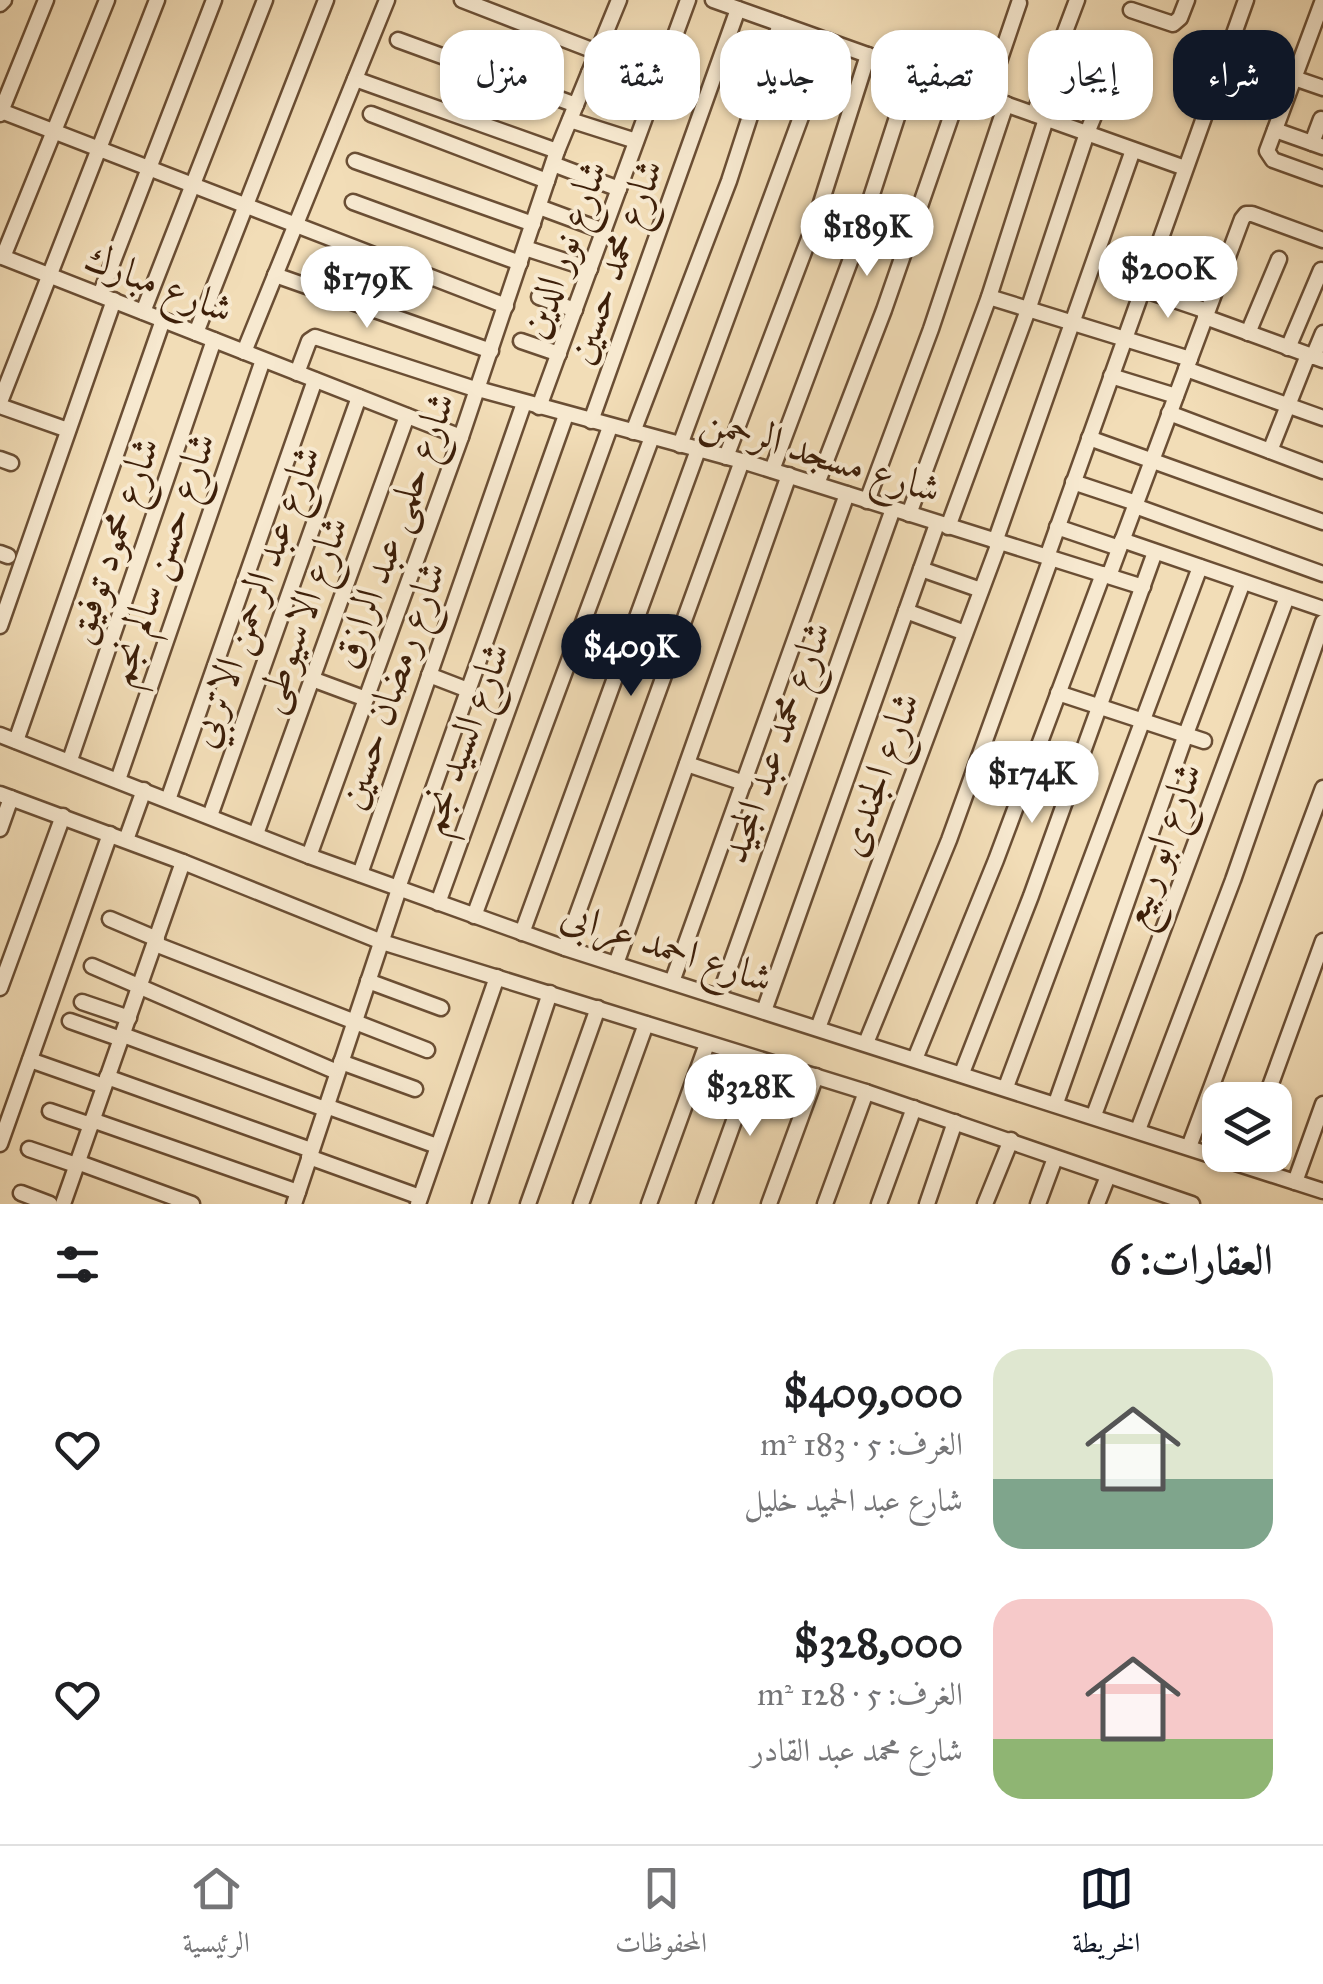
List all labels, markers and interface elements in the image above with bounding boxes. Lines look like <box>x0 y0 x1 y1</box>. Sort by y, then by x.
chip: منزل <box>440 30 564 120</box>
chip: شقة <box>584 30 700 120</box>
chip: جديد <box>720 30 851 120</box>
chip: تصفية <box>871 30 1008 120</box>
chip: إيجار <box>1028 30 1153 120</box>
chip: شراء <box>1173 30 1295 120</box>
street label: شارع محمد حسين <box>554 152 682 373</box>
street label: شارع نور الدين <box>508 153 626 348</box>
pin: $189K <box>797 194 937 279</box>
text: $189K <box>823 207 911 246</box>
street label: شارع مبارك <box>75 232 240 342</box>
pin: $200K <box>1098 236 1238 321</box>
pin: $179K <box>297 246 437 331</box>
text: $200K <box>1121 249 1215 288</box>
text: $179K <box>323 259 411 298</box>
street label: شارع حلمى عبد الرازق <box>320 385 474 678</box>
street label: شارع مسجد الرحمن <box>693 394 947 522</box>
street label: شارع حسن سالم نجم <box>94 426 239 696</box>
street label: شارع محمود توفيق <box>54 430 179 653</box>
street label: شارع عبد الرحمن الاتربي <box>177 439 340 756</box>
street label: شارع الاسيوطى <box>243 509 367 722</box>
street label: شارع رمضان حسين <box>326 555 465 818</box>
pin: $409K <box>561 614 701 699</box>
street label: شارع محمد عبد المجيد <box>709 614 850 873</box>
text: $409K <box>583 627 679 666</box>
street label: شارع السيد نجم <box>406 636 532 845</box>
street label: شارع الجندى <box>826 685 939 866</box>
pin: $174K <box>962 741 1102 826</box>
text: $174K <box>988 754 1076 793</box>
street label: شارع ابو ربيع <box>1108 756 1223 938</box>
street label: شارع احمد عرابى <box>552 889 779 1012</box>
pin: $328K <box>680 1054 820 1139</box>
text: $328K <box>706 1067 794 1106</box>
map controls <box>1202 1082 1292 1172</box>
button: layers <box>1202 1082 1292 1172</box>
text: العقارات: 6 <box>1110 1234 1273 1286</box>
icon: filters <box>50 1237 105 1292</box>
text: $409,000 <box>783 1367 963 1419</box>
icon: home <box>1073 1389 1193 1509</box>
icon: heart <box>50 1422 105 1477</box>
text: الغرف: 5 · 183 m² <box>760 1425 963 1464</box>
text: شارع عبد الحميد خليل <box>744 1481 963 1520</box>
text: $328,000 <box>794 1617 963 1669</box>
icon: home <box>1073 1639 1193 1759</box>
icon: heart <box>50 1672 105 1727</box>
text: الغرف: 5 · 128 m² <box>757 1675 963 1714</box>
text: شارع محمد عبد القادر <box>751 1731 963 1770</box>
tab: الرئيسية <box>183 1861 250 1970</box>
tab: المحفوظات <box>615 1861 707 1970</box>
tab: الخريطة <box>1072 1861 1140 1970</box>

